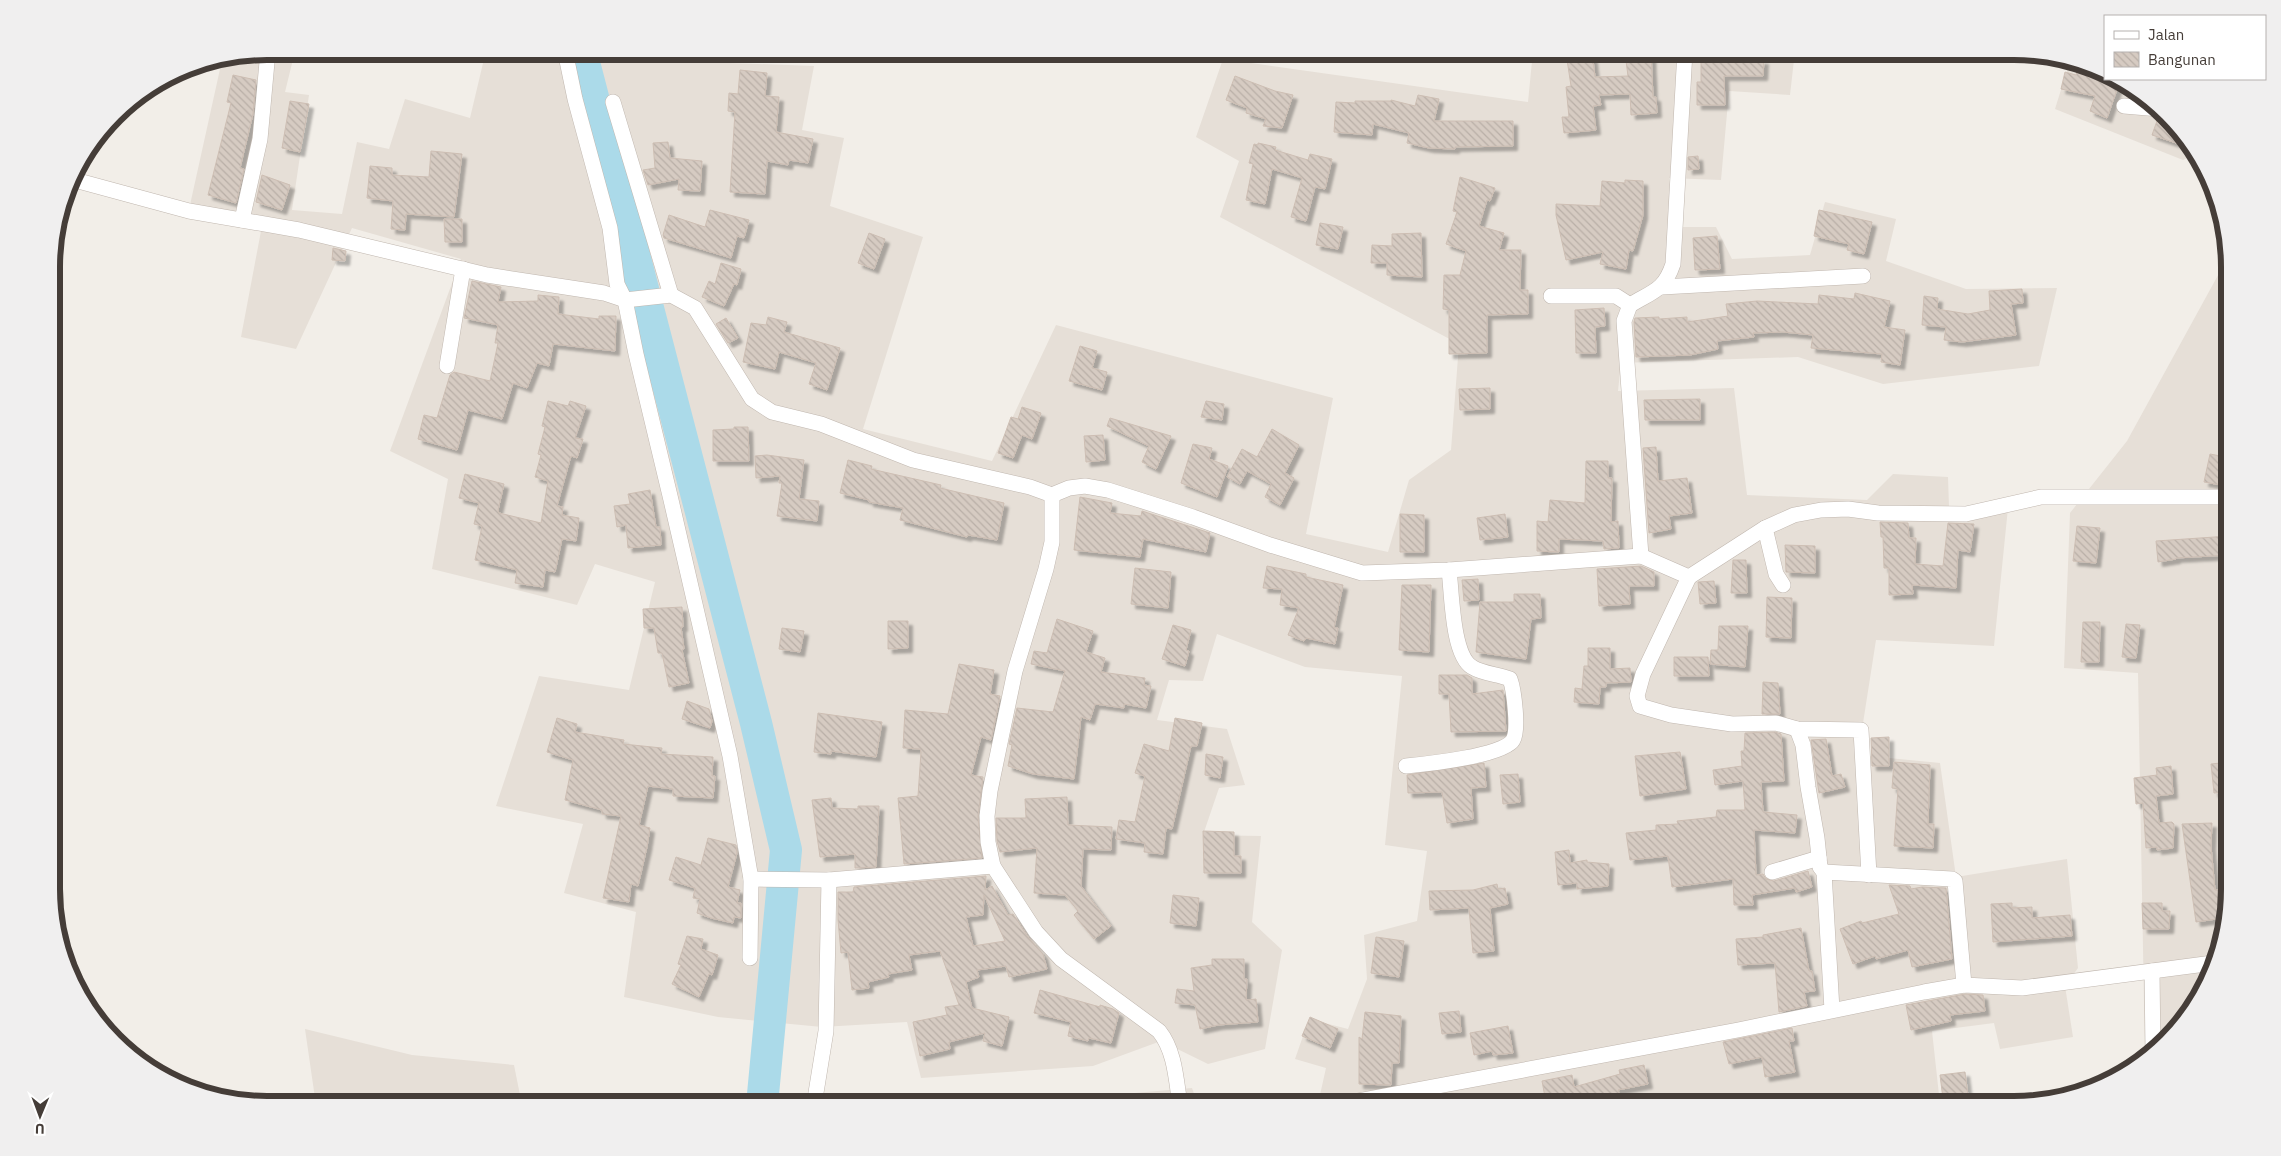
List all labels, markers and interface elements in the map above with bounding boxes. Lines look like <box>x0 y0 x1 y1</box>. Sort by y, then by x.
legend <box>2104 15 2266 80</box>
text: Jalan <box>2148 25 2184 44</box>
text: Bangunan <box>2148 50 2216 69</box>
north arrow <box>15 1091 65 1141</box>
text: U <box>35 1120 45 1138</box>

